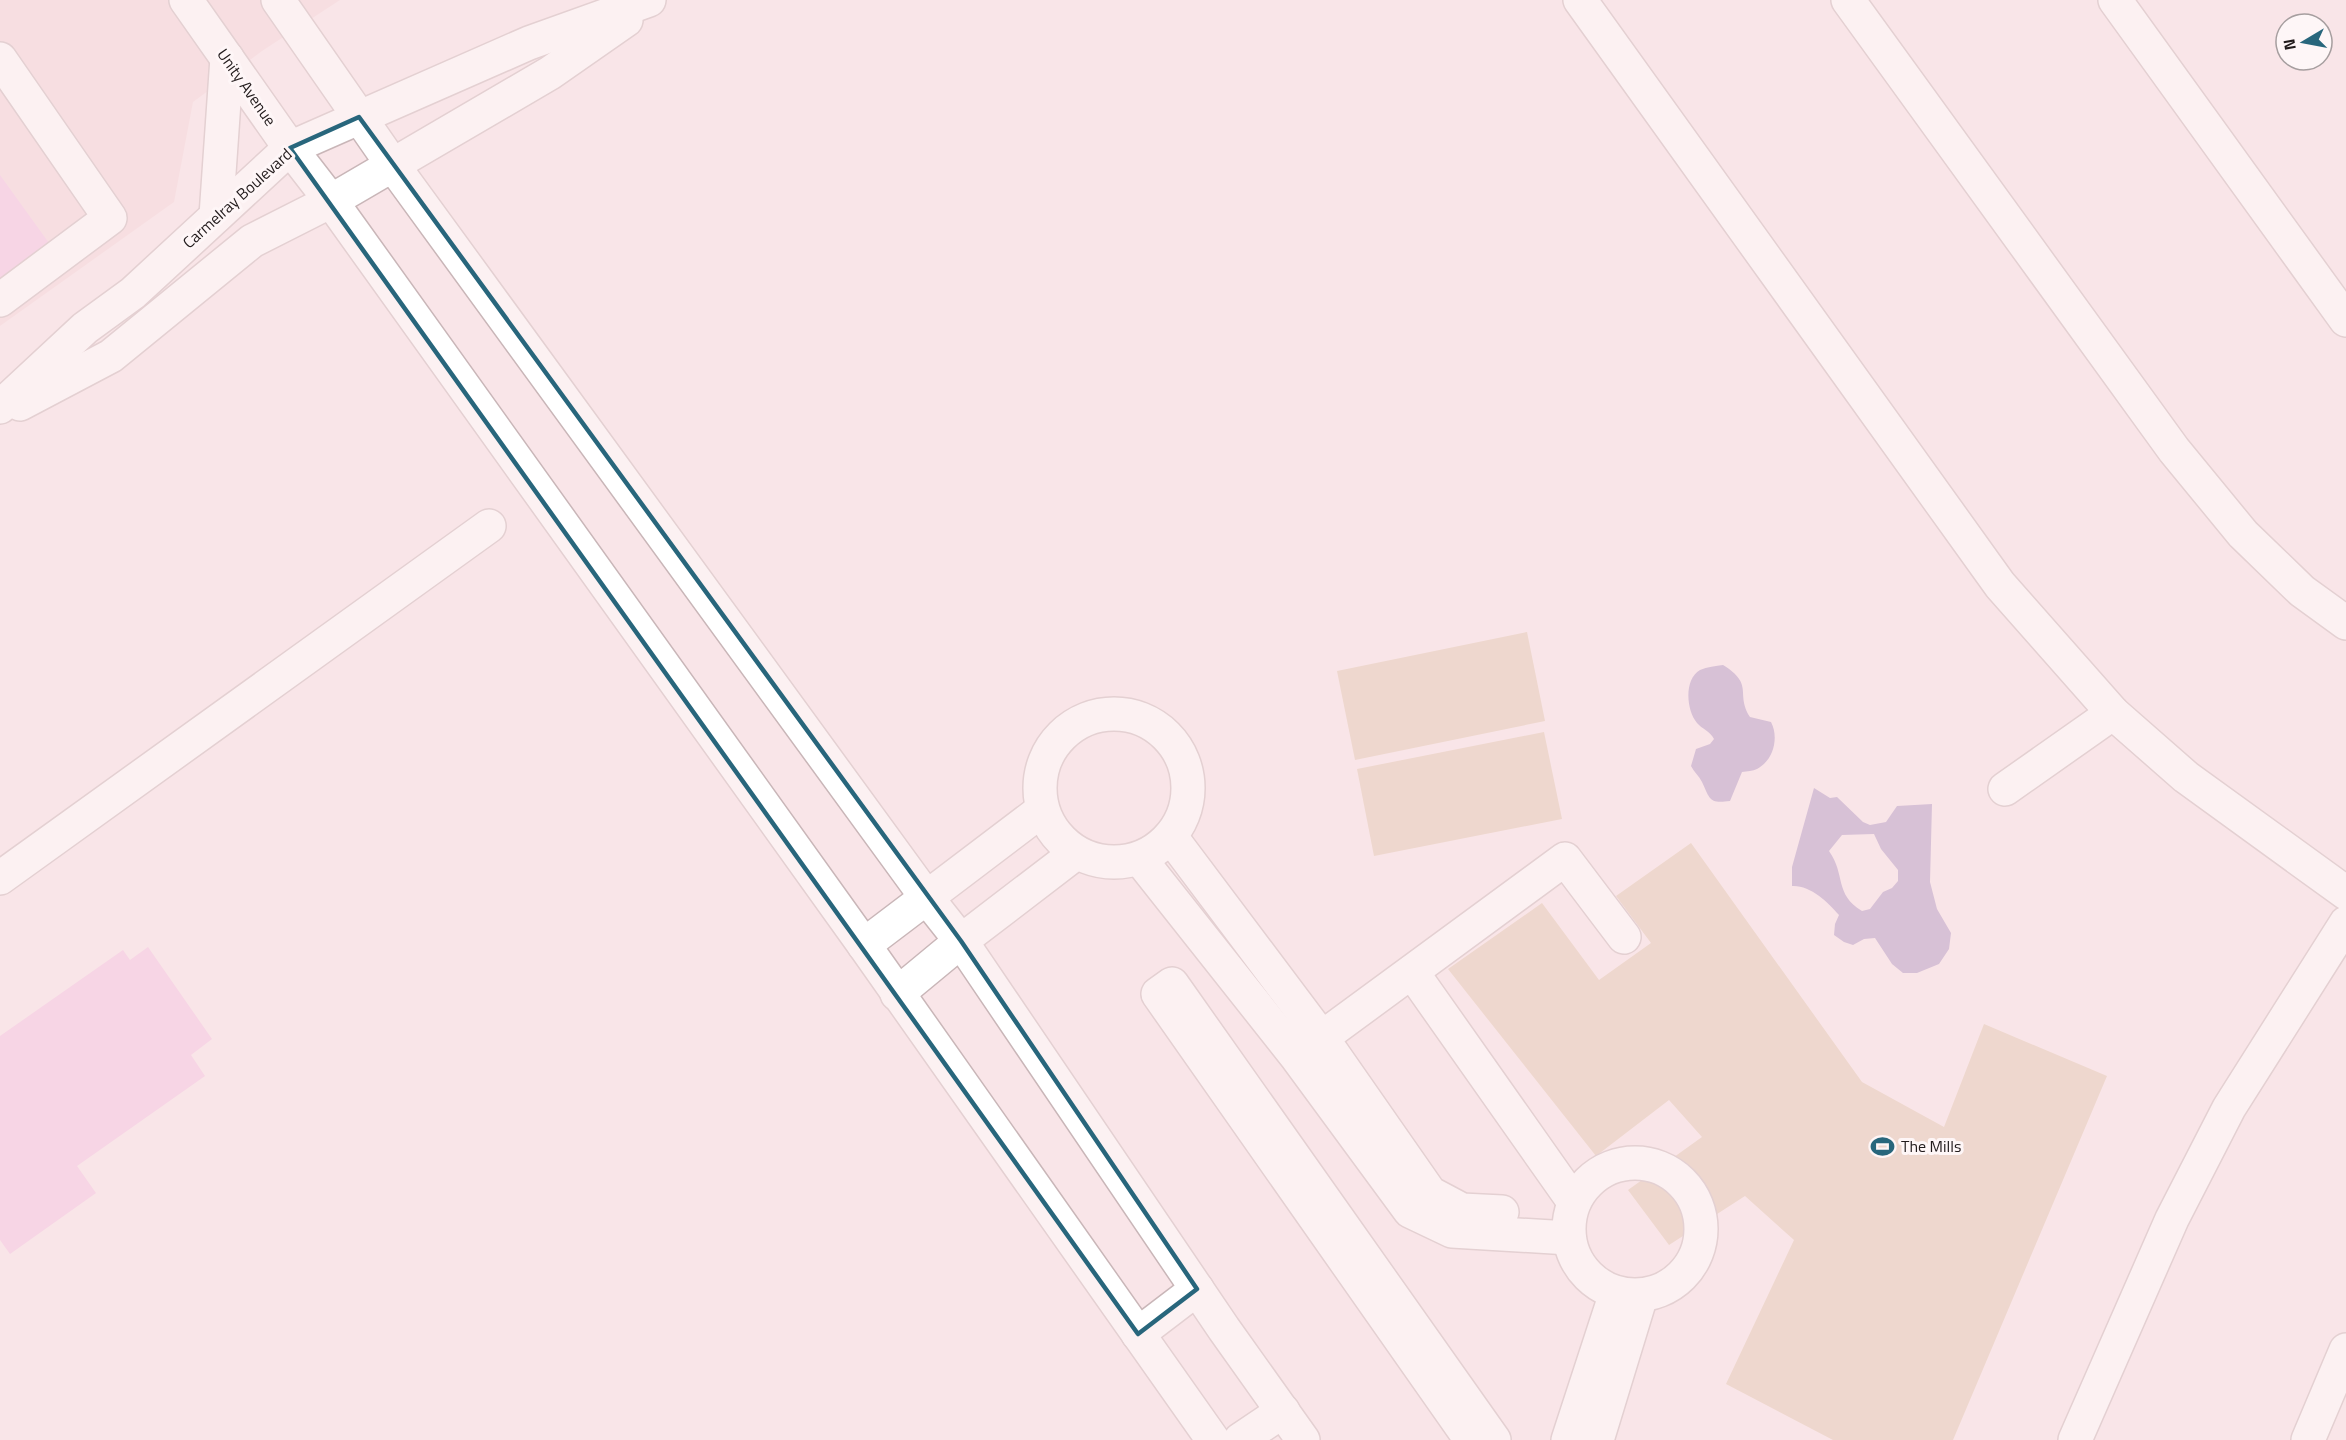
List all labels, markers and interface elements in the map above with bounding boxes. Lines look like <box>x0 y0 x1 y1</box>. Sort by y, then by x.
north arrow <box>2274 12 2334 72</box>
text: N <box>2276 37 2302 52</box>
street label: Unity Avenue <box>212 44 282 130</box>
street label: Carmelray Boulevard <box>177 142 297 254</box>
sports icon: The Mills <box>1870 1133 1896 1159</box>
place label: The Mills <box>1901 1134 1961 1158</box>

